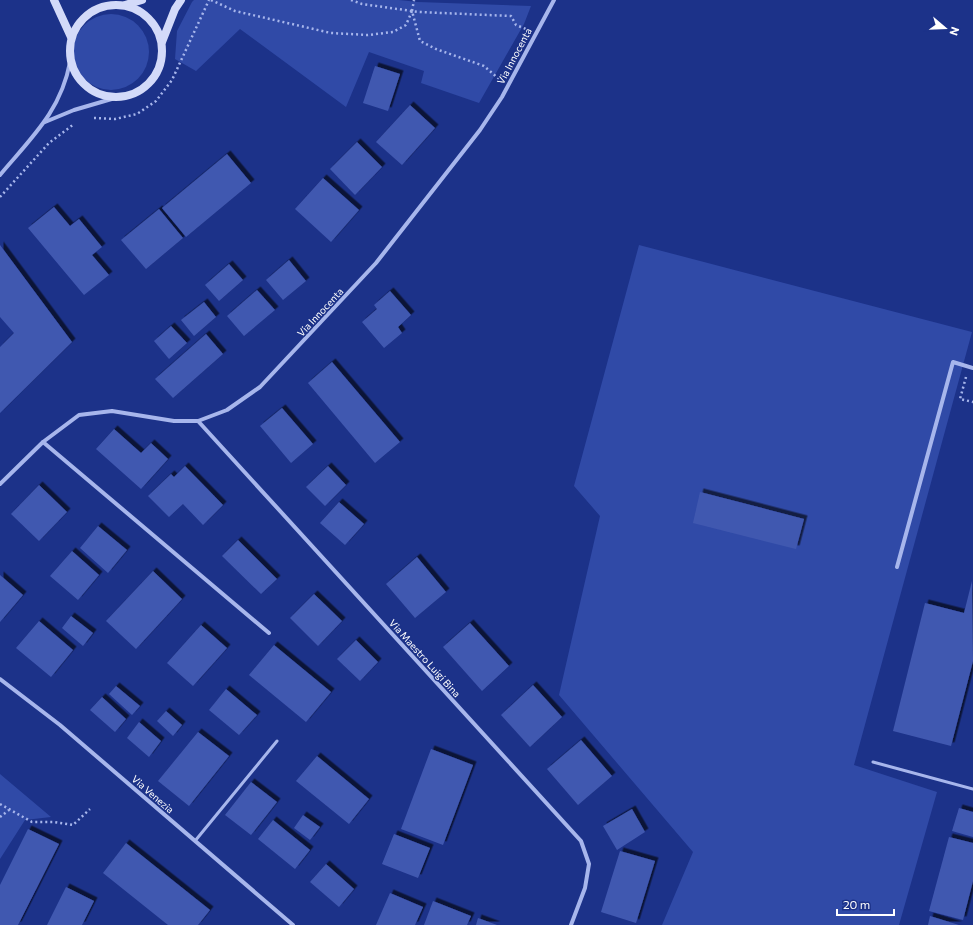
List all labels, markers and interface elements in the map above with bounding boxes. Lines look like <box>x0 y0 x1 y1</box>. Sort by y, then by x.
north arrow <box>925 8 965 48</box>
text: N <box>947 25 962 37</box>
street label: Via Innocenta <box>494 26 534 86</box>
street label: Via Innocenta <box>294 285 346 339</box>
street label: Via Maestro Luigi Bina <box>387 617 463 699</box>
street label: Via Venezia <box>130 772 176 816</box>
scale bar <box>837 891 894 917</box>
text: 20 m <box>843 897 870 911</box>

